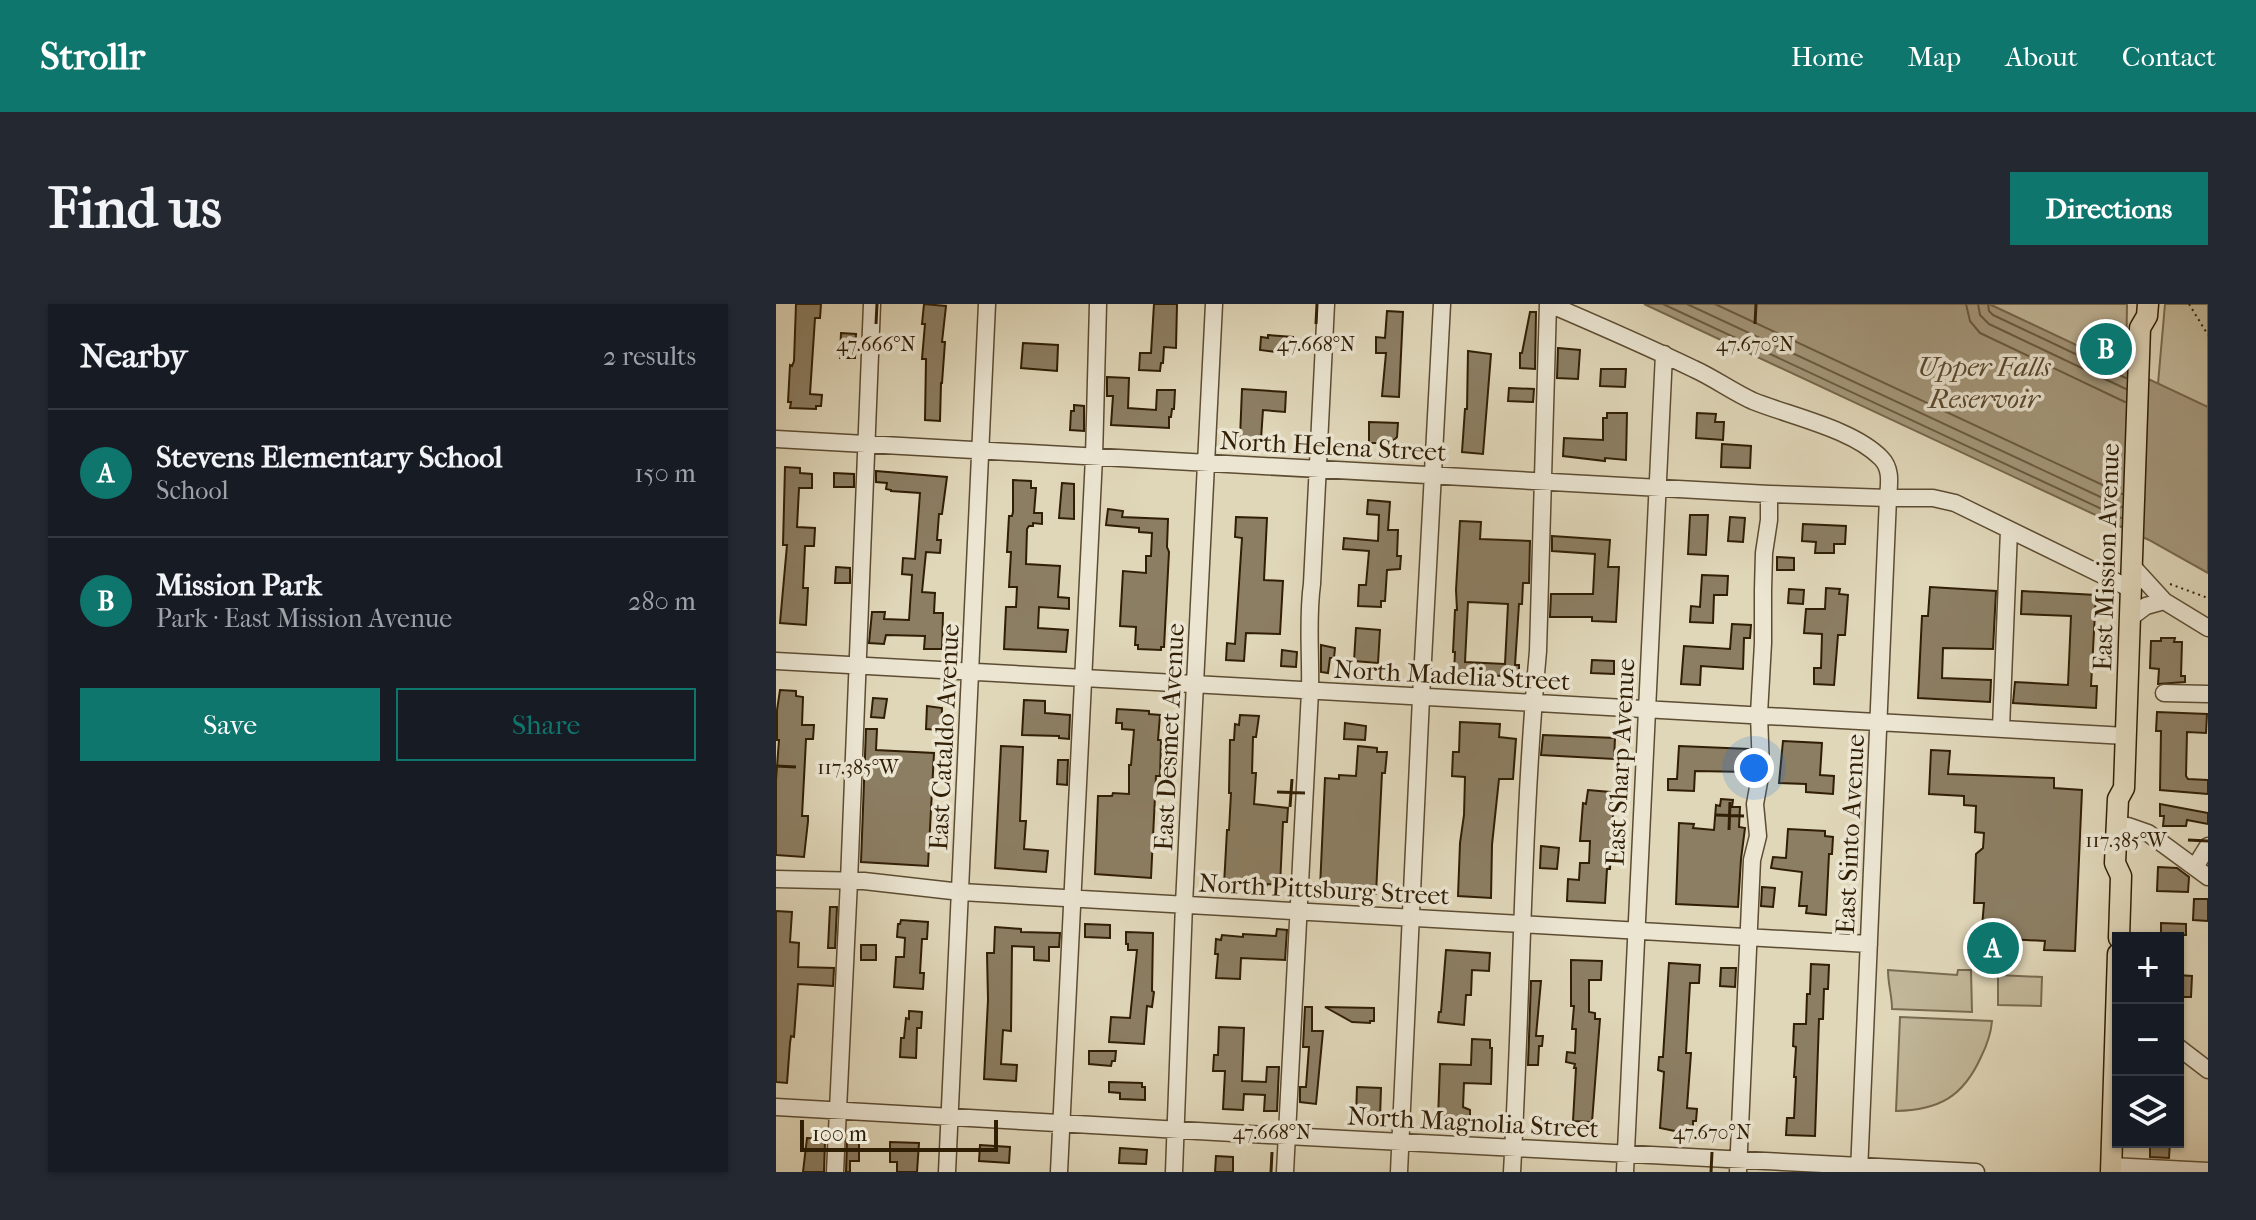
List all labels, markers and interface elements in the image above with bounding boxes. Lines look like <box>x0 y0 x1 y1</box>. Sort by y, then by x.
text: Strollr <box>40 34 145 79</box>
text: Home <box>1791 40 1864 73</box>
text: Map <box>1908 40 1961 73</box>
text: About <box>2005 40 2078 73</box>
text: Contact <box>2122 40 2216 73</box>
button: Directions <box>2010 172 2208 245</box>
text: Find us <box>48 176 222 241</box>
pin: B <box>2080 319 2132 379</box>
text: 47.666°N <box>836 333 916 356</box>
text: 47.668°N <box>1277 333 1355 356</box>
text: 47.670°N <box>1716 333 1794 356</box>
text: Nearby <box>80 336 187 376</box>
text: 2 results <box>603 341 696 372</box>
water label: Upper Falls Reservoir <box>1917 350 2052 415</box>
street label: North Helena Street <box>1219 425 1448 468</box>
text: Stevens Elementary School <box>156 440 503 475</box>
street label: East Mission Avenue <box>2087 442 2126 672</box>
text: A <box>98 458 114 489</box>
text: 150 m <box>634 458 696 489</box>
text: School <box>156 475 229 506</box>
text: Mission Park <box>156 568 322 603</box>
text: B <box>98 586 114 617</box>
text: 280 m <box>628 586 696 617</box>
text: Park · East Mission Avenue <box>156 603 452 634</box>
street label: East Desmet Avenue <box>1148 622 1191 852</box>
street label: East Cataldo Avenue <box>923 623 966 851</box>
street label: North Madelia Street <box>1333 654 1572 697</box>
street label: East Sharp Avenue <box>1600 657 1641 867</box>
button: Save <box>80 688 380 761</box>
button: Share <box>396 688 696 761</box>
street label: East Sinto Avenue <box>1830 733 1871 935</box>
your location <box>1734 748 1774 788</box>
text: 117.385°W <box>817 756 900 779</box>
text: 117.385°W <box>2085 829 2168 852</box>
street label: North Pittsburg Street <box>1198 867 1451 912</box>
pin: A <box>1967 918 2019 978</box>
map controls <box>2112 932 2184 1148</box>
button: + <box>2112 932 2184 1004</box>
button: − <box>2112 1004 2184 1076</box>
button: layers <box>2112 1076 2184 1148</box>
street label: North Magnolia Street <box>1346 1100 1600 1145</box>
scale bar <box>800 1116 998 1152</box>
text: 100 m <box>812 1121 867 1147</box>
text: 47.668°N <box>1233 1121 1311 1144</box>
text: 47.670°N <box>1673 1121 1751 1144</box>

